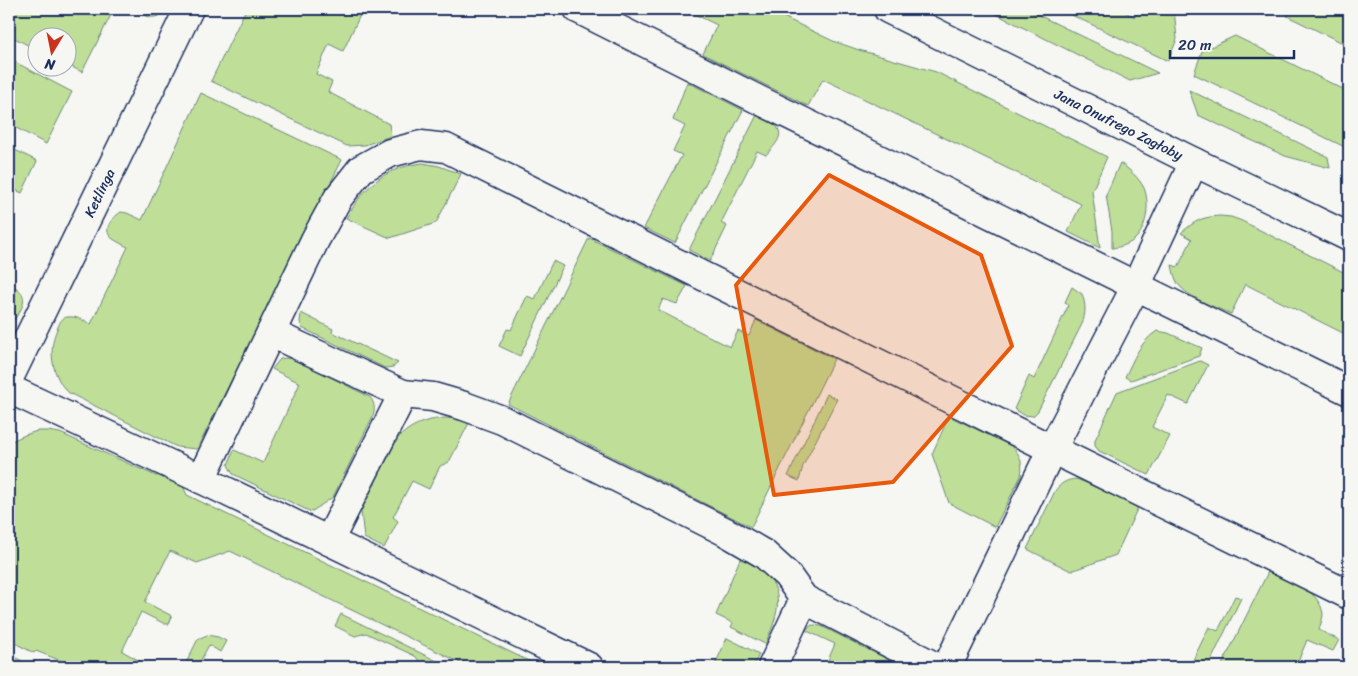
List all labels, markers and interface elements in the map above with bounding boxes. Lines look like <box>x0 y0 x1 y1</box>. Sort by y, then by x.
north arrow <box>28 28 78 78</box>
scale bar <box>1170 28 1294 60</box>
text: 20 m <box>1178 32 1212 58</box>
text: N <box>43 51 58 78</box>
street label: Jana Onufrego Zagłoby <box>1049 81 1188 167</box>
street label: Ketlinga <box>77 164 122 221</box>

